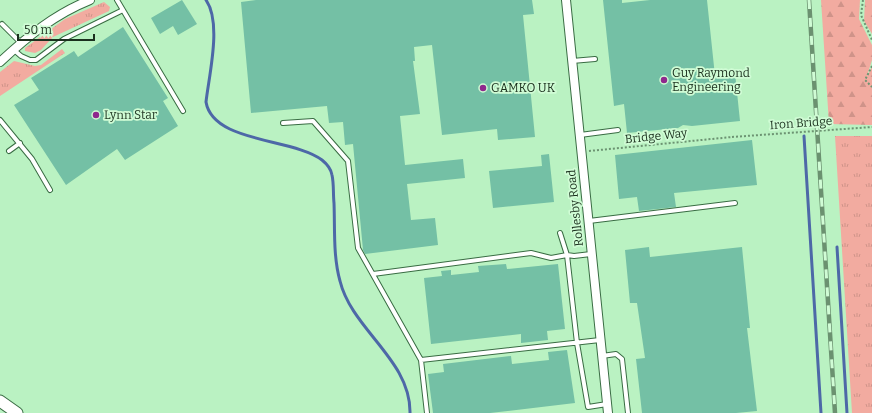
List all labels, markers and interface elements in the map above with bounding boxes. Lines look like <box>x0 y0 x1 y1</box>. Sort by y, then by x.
scale bar <box>18 16 94 42</box>
text: 50 m <box>24 23 53 37</box>
place label: Guy Raymond Engineering <box>672 66 750 94</box>
marker: Guy Raymond Engineering <box>659 75 669 85</box>
place label: GAMKO UK <box>491 81 556 95</box>
marker: GAMKO UK <box>478 83 488 93</box>
place label: Lynn Star <box>104 108 158 122</box>
marker: Lynn Star <box>91 110 101 120</box>
street label: Iron Bridge <box>769 114 833 132</box>
street label: Bridge Way <box>624 126 689 146</box>
street label: Rollesby Road <box>564 169 586 247</box>

